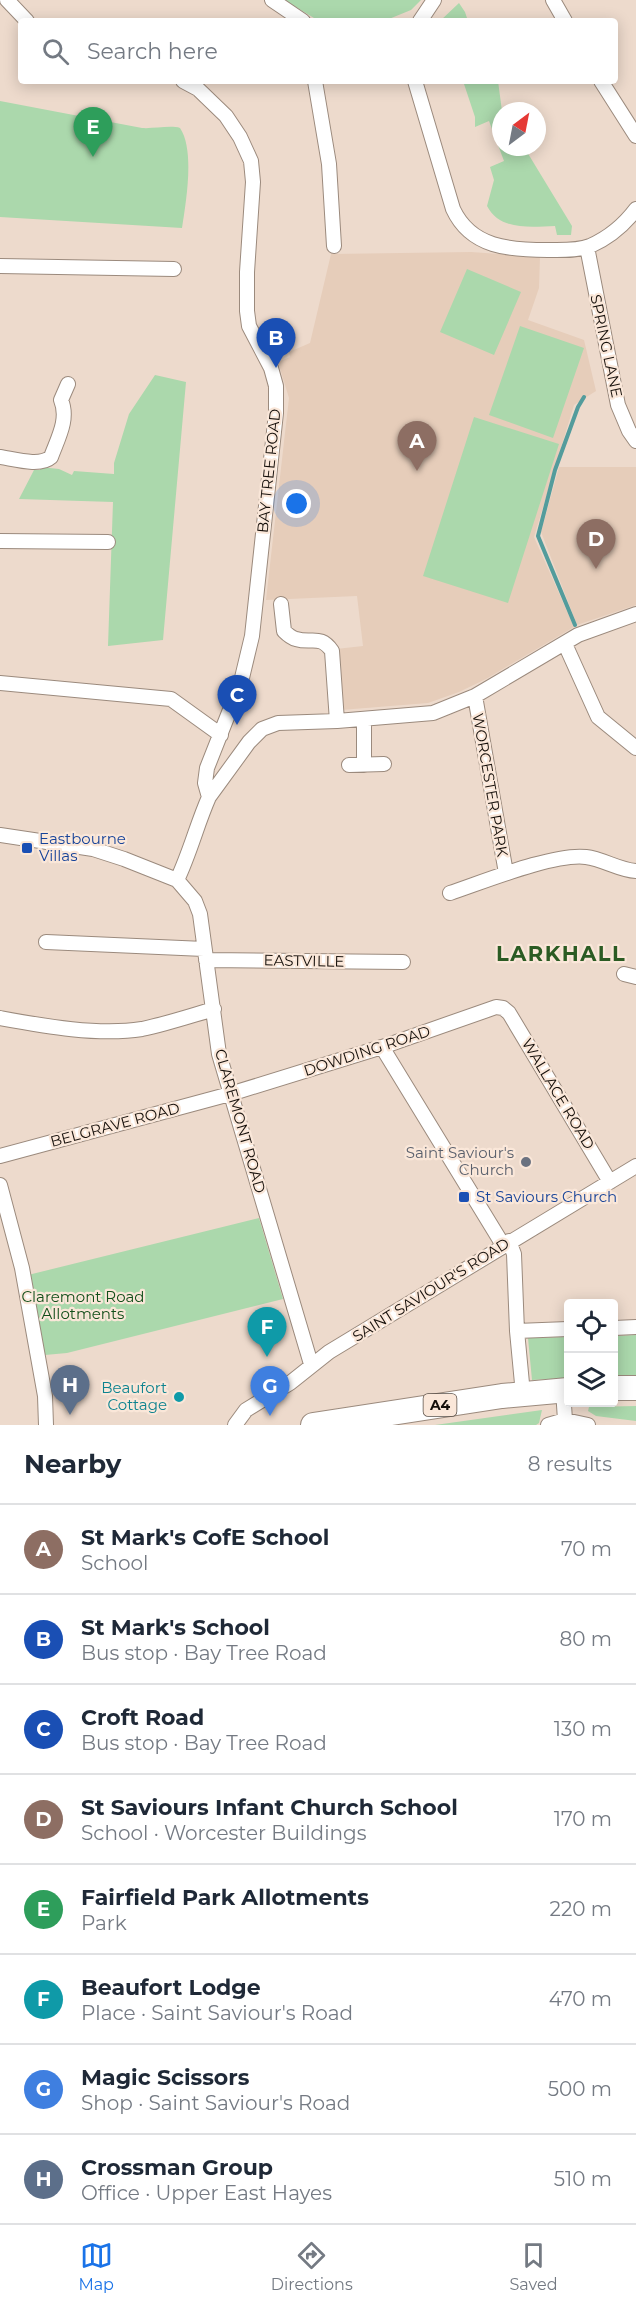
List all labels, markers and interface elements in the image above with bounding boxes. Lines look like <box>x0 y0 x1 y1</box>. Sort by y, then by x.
search box <box>18 18 618 84</box>
icon: search <box>39 35 72 68</box>
text: Search here <box>87 38 218 65</box>
north arrow <box>492 102 546 156</box>
pin: E <box>74 108 112 157</box>
street label: SPRING LANE <box>586 293 627 399</box>
pin: B <box>256 318 296 368</box>
street label: BAY TREE ROAD <box>253 408 284 534</box>
pin: A <box>398 422 436 471</box>
your location <box>282 489 311 518</box>
pin: D <box>576 520 616 569</box>
pin: C <box>218 676 256 725</box>
street label: WORCESTER PARK <box>469 712 513 858</box>
place label: Eastbourne Villas <box>39 829 126 865</box>
marker: Eastbourne Villas <box>20 841 34 855</box>
district label: LARKHALL <box>496 941 626 966</box>
street label: EASTVILLE <box>263 950 345 971</box>
street label: DOWDING ROAD <box>301 1021 433 1080</box>
street label: WALLACE ROAD <box>518 1035 599 1153</box>
street label: CLAREMONT ROAD <box>211 1047 270 1195</box>
street label: BELGRAVE ROAD <box>48 1098 182 1151</box>
place label: Saint Saviour's Church <box>406 1143 514 1179</box>
marker: Saint Saviour's Church <box>519 1155 533 1169</box>
place label: St Saviours Church <box>476 1187 617 1206</box>
marker: St Saviours Church <box>457 1190 471 1204</box>
street label: SAINT SAVIOUR'S ROAD <box>349 1233 513 1346</box>
park label: Claremont Road Allotments <box>21 1287 145 1323</box>
map controls <box>564 1299 618 1407</box>
button: locate <box>564 1299 618 1353</box>
pin: F <box>248 1308 286 1357</box>
button: layers <box>564 1353 618 1407</box>
pin: H <box>50 1366 90 1415</box>
pin: G <box>250 1366 290 1416</box>
place label: Beaufort Cottage <box>101 1378 167 1414</box>
marker: Beaufort Cottage <box>172 1390 186 1404</box>
road number: A4 <box>424 1394 456 1416</box>
text: Nearby <box>24 1448 121 1480</box>
text: 8 results <box>528 1452 612 1476</box>
text: St Mark's CofE School <box>81 1524 329 1551</box>
text: A <box>36 1537 51 1561</box>
text: 70 m <box>561 1537 612 1561</box>
text: School <box>81 1551 148 1575</box>
text: St Mark's School <box>81 1614 270 1641</box>
text: B <box>36 1627 51 1651</box>
text: 80 m <box>560 1627 612 1651</box>
text: Bus stop · Bay Tree Road <box>81 1641 327 1665</box>
text: Croft Road <box>81 1704 204 1731</box>
text: C <box>36 1717 51 1741</box>
text: 130 m <box>554 1717 612 1741</box>
text: Bus stop · Bay Tree Road <box>81 1731 327 1755</box>
text: St Saviours Infant Church School <box>81 1794 458 1821</box>
text: D <box>35 1807 52 1831</box>
text: 170 m <box>554 1807 612 1831</box>
text: School · Worcester Buildings <box>81 1821 367 1845</box>
text: Fairfield Park Allotments <box>81 1884 369 1911</box>
text: E <box>37 1897 50 1921</box>
text: 220 m <box>550 1897 612 1921</box>
text: Park <box>81 1911 127 1935</box>
text: Beaufort Lodge <box>81 1974 261 2001</box>
text: F <box>37 1987 50 2011</box>
text: 470 m <box>549 1987 612 2011</box>
text: Place · Saint Saviour's Road <box>81 2001 353 2025</box>
text: Magic Scissors <box>81 2064 249 2091</box>
text: G <box>36 2077 51 2101</box>
text: 500 m <box>548 2077 612 2101</box>
text: Shop · Saint Saviour's Road <box>81 2091 350 2115</box>
text: Crossman Group <box>81 2154 273 2181</box>
text: H <box>35 2167 52 2191</box>
text: 510 m <box>554 2167 612 2191</box>
text: Office · Upper East Hayes <box>81 2181 332 2205</box>
tab: Map <box>78 2239 114 2294</box>
tab: Directions <box>271 2239 353 2294</box>
tab: Saved <box>510 2239 558 2294</box>

